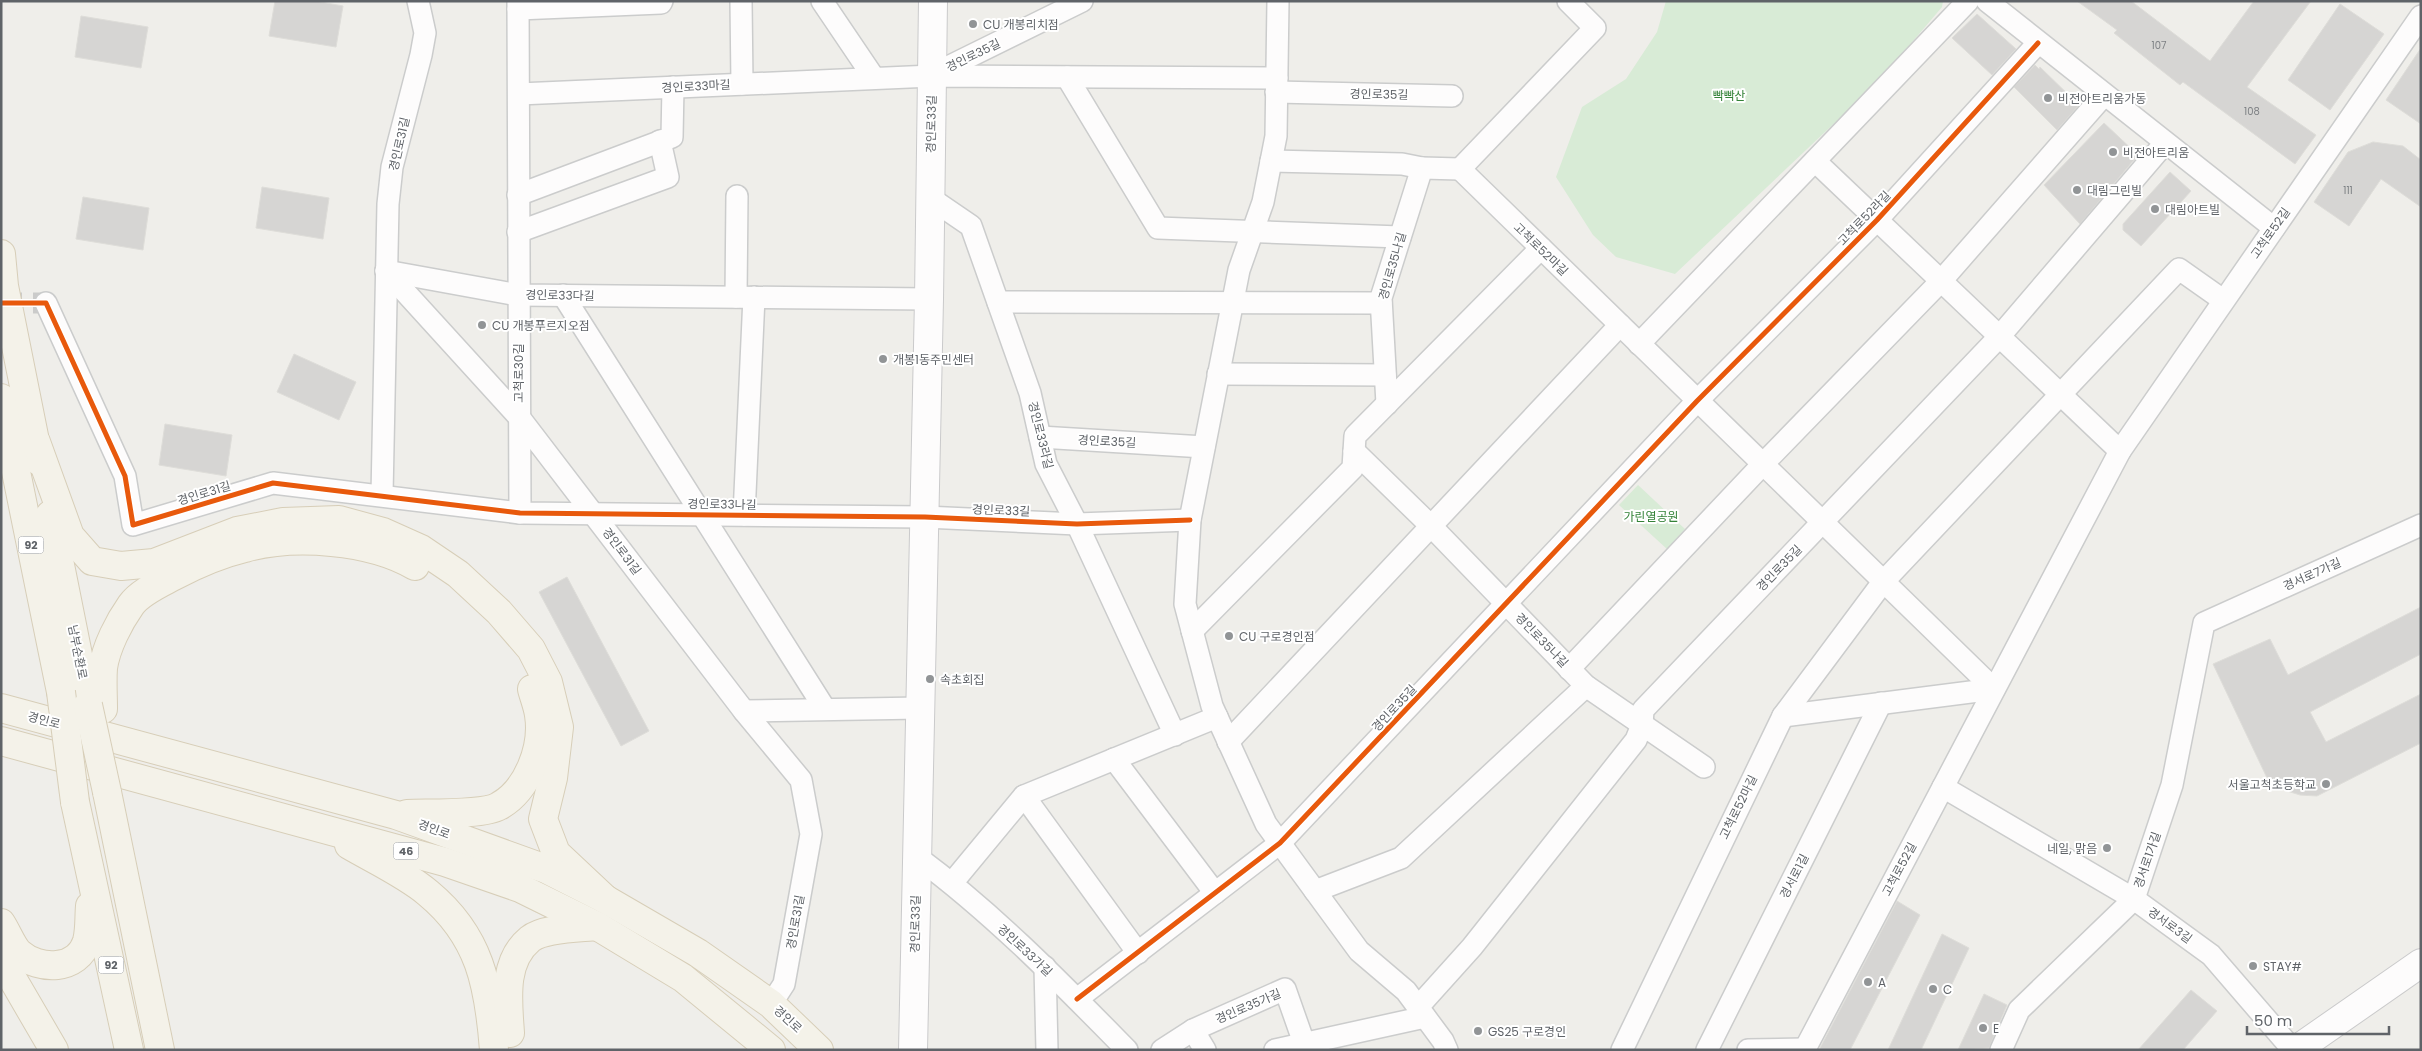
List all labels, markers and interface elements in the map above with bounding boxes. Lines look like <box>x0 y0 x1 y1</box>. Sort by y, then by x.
place label: CU 개봉리치점 <box>983 16 1059 33</box>
marker: CU 개봉리치점 <box>967 18 979 30</box>
street label: 경인로35길 <box>943 34 1003 76</box>
house number: 107 <box>2152 38 2167 53</box>
street label: 경인로33마길 <box>661 76 731 96</box>
street label: 경인로35길 <box>1349 85 1409 103</box>
park label: 빡빡산 <box>1712 87 1746 104</box>
place label: 비전아트리움가동 <box>2058 90 2146 107</box>
marker: 비전아트리움가동 <box>2042 92 2054 104</box>
street label: 경인로33길 <box>922 95 940 153</box>
house number: 108 <box>2244 104 2260 119</box>
street label: 경인로31길 <box>385 115 413 173</box>
place label: 비전아트리움 <box>2123 144 2189 161</box>
marker: 비전아트리움 <box>2107 146 2119 158</box>
place label: 대림그린빌 <box>2087 182 2142 199</box>
house number: 111 <box>2343 183 2353 198</box>
marker: 대림그린빌 <box>2071 184 2083 196</box>
street label: 고척로52라길 <box>1834 187 1894 249</box>
place label: 대림아트빌 <box>2165 201 2220 218</box>
marker: 대림아트빌 <box>2149 203 2161 215</box>
street label: 고척로52길 <box>2246 204 2294 262</box>
street label: 고척로52마길 <box>1510 219 1572 279</box>
street label: 경인로35나길 <box>1374 230 1410 302</box>
street label: 경인로33다길 <box>525 286 595 304</box>
place label: CU 개봉푸르지오점 <box>492 317 590 334</box>
marker: CU 개봉푸르지오점 <box>476 319 488 331</box>
street label: 고척로30길 <box>510 344 527 402</box>
place label: 개봉1동주민센터 <box>893 351 974 368</box>
marker: 개봉1동주민센터 <box>877 353 889 365</box>
street label: 경인로33라길 <box>1024 399 1058 471</box>
street label: 경인로35길 <box>1077 431 1137 451</box>
street label: 경인로31길 <box>175 477 233 509</box>
street label: 경인로33나길 <box>687 495 757 513</box>
street label: 경인로33길 <box>972 500 1030 520</box>
park label: 가린열공원 <box>1623 508 1679 525</box>
street label: 경인로31길 <box>599 524 645 578</box>
road number: 92 <box>18 536 44 554</box>
street label: 경인로35길 <box>1752 541 1806 595</box>
street label: 경서로7가길 <box>2280 554 2344 594</box>
street label: 경인로35나길 <box>1512 609 1572 671</box>
street label: 남부순환로 <box>64 623 92 681</box>
place label: CU 구로경인점 <box>1239 628 1315 645</box>
marker: CU 구로경인점 <box>1223 630 1235 642</box>
place label: 속초회집 <box>940 671 984 688</box>
marker: 속초회집 <box>924 673 936 685</box>
street label: 경인로35길 <box>1368 681 1420 735</box>
street label: 경인로 <box>26 708 62 732</box>
street label: 고척로52마길 <box>1715 772 1761 842</box>
place label: 서울고척초등학교 <box>2228 776 2316 793</box>
marker: 서울고척초등학교 <box>2320 778 2332 790</box>
street label: 경인로 <box>416 815 452 843</box>
street label: 경서로1가길 <box>2129 829 2165 891</box>
street label: 고척로52길 <box>1878 839 1920 899</box>
place label: 네일, 맑음 <box>2047 840 2097 857</box>
road number: 46 <box>394 842 418 859</box>
marker: 네일, 맑음 <box>2101 842 2113 854</box>
street label: 경서로1길 <box>1776 851 1812 901</box>
street label: 경인로31길 <box>782 893 808 951</box>
street label: 경인로33길 <box>906 895 924 953</box>
street label: 경서로3길 <box>2144 903 2196 947</box>
street label: 경인로33가길 <box>994 920 1056 980</box>
road number: 92 <box>98 956 124 974</box>
place label: STAY# <box>2263 958 2302 975</box>
marker: STAY# <box>2247 960 2259 972</box>
place label: A <box>1878 974 1886 991</box>
marker: A <box>1862 976 1874 988</box>
place label: C <box>1943 981 1952 998</box>
marker: C <box>1927 983 1939 995</box>
street label: 경인로35가길 <box>1213 985 1283 1027</box>
street label: 경인로 <box>770 1001 806 1037</box>
scale bar <box>2247 1004 2390 1036</box>
text: 50 m <box>2254 1010 2292 1031</box>
place label: E <box>1993 1020 1999 1037</box>
marker: E <box>1977 1022 1989 1034</box>
place label: GS25 구로경인 <box>1488 1023 1566 1040</box>
marker: GS25 구로경인 <box>1472 1025 1484 1037</box>

